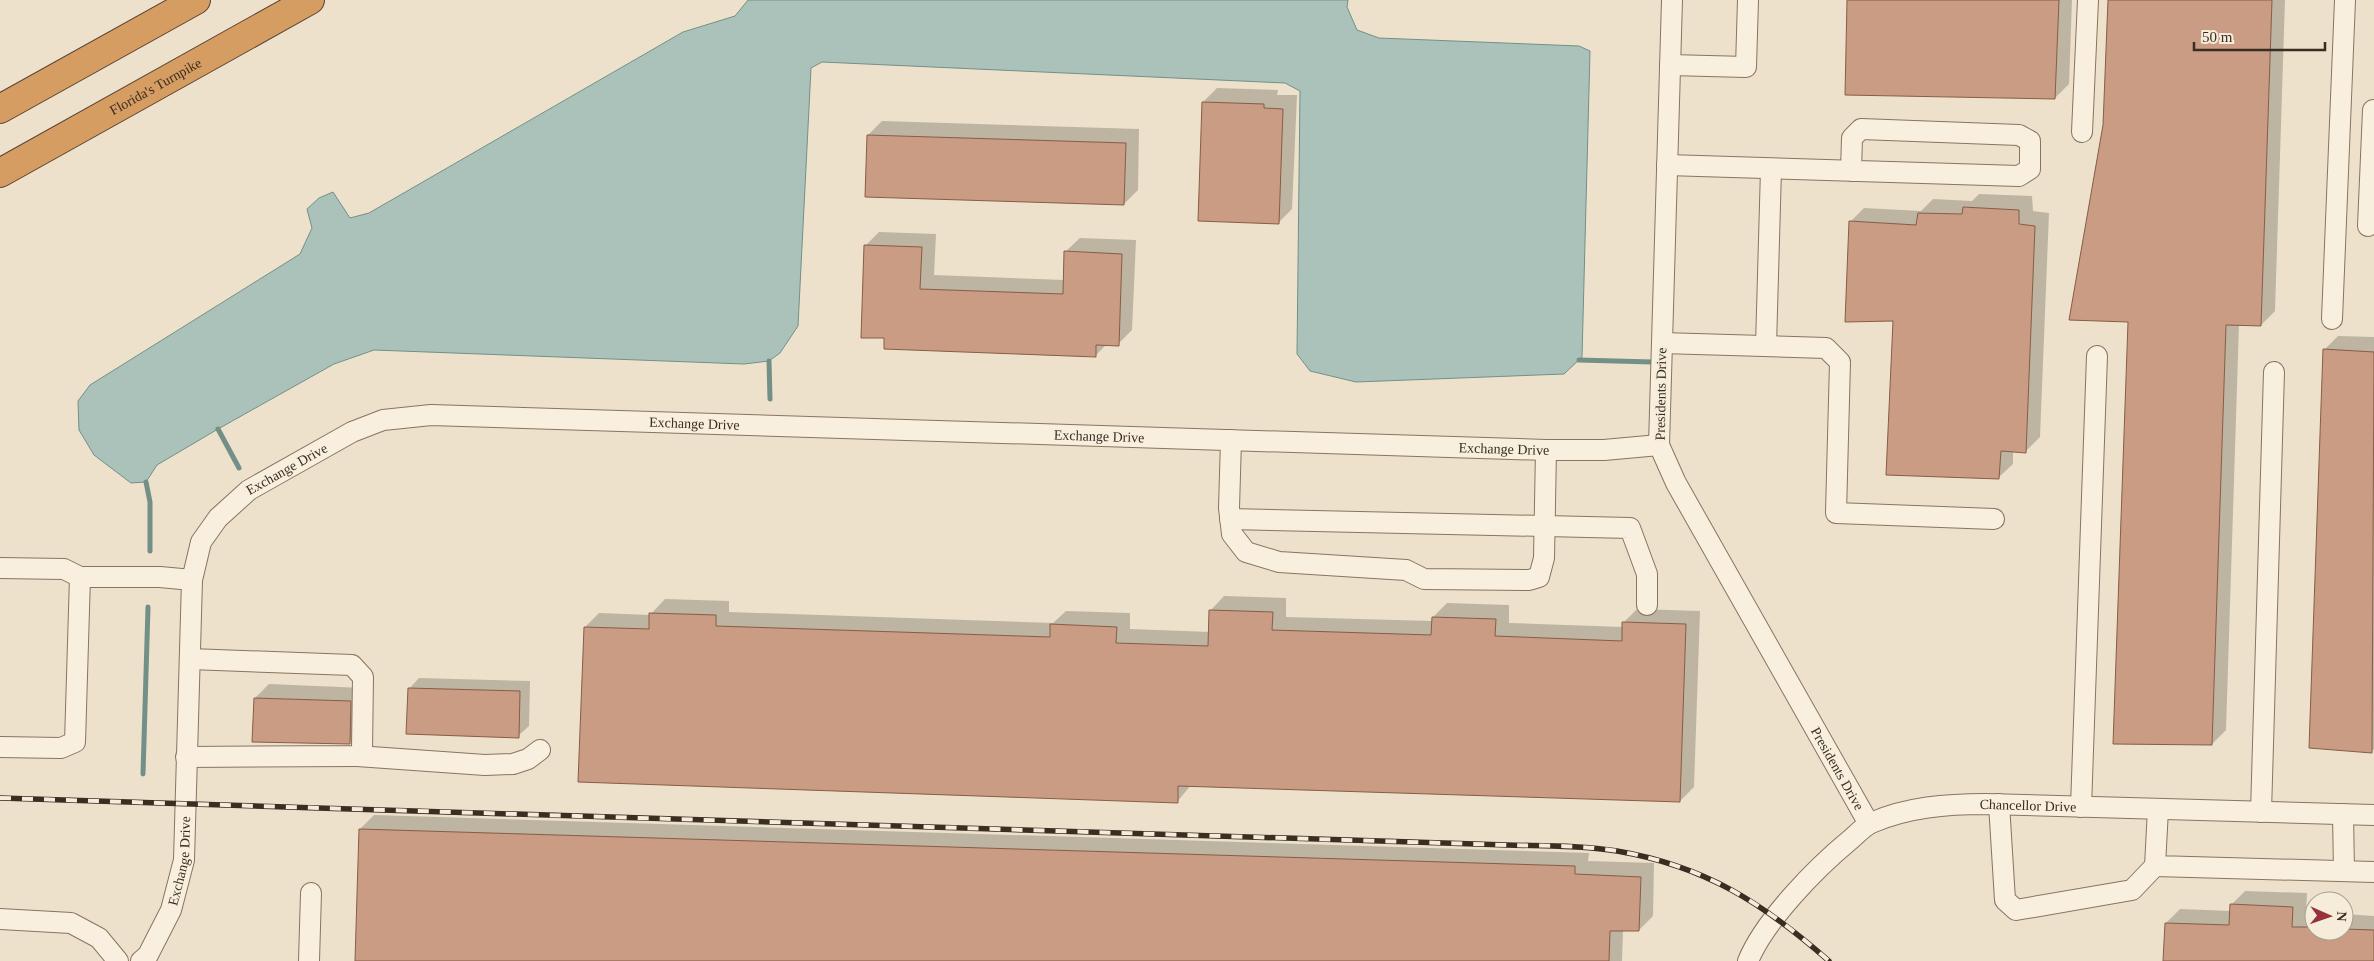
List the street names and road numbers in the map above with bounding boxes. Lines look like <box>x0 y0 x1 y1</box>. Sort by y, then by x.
street label: Florida's Turnpike <box>107 55 204 118</box>
street label: Presidents Drive <box>1653 347 1669 441</box>
street label: Exchange Drive <box>649 414 740 432</box>
street label: Exchange Drive <box>1054 427 1145 445</box>
street label: Exchange Drive <box>244 440 330 498</box>
street label: Exchange Drive <box>1458 440 1549 458</box>
street label: Presidents Drive <box>1808 724 1867 813</box>
street label: Chancellor Drive <box>1980 796 2077 814</box>
street label: Exchange Drive <box>165 816 193 907</box>

